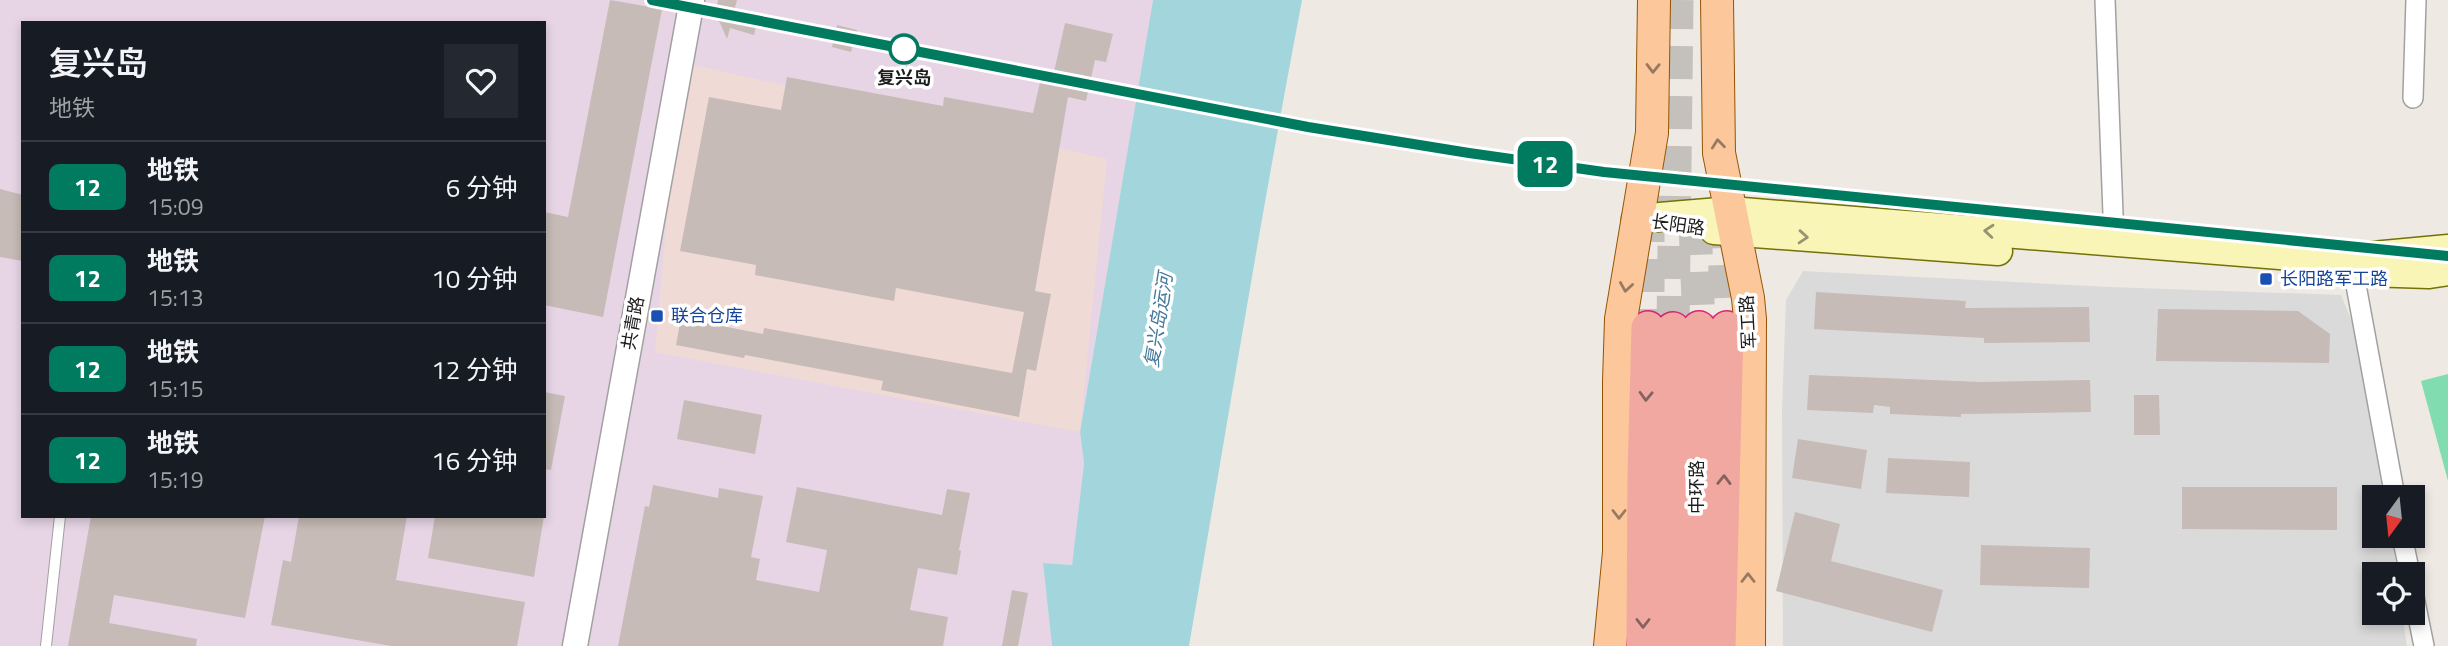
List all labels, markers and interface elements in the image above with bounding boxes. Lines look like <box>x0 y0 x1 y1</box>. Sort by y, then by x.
marker: 复兴岛 <box>889 34 919 64</box>
text: 复兴岛 <box>49 38 148 88</box>
button: heart <box>444 44 518 118</box>
one-way arrow <box>1645 63 1661 74</box>
place label: 复兴岛 <box>877 64 931 91</box>
text: 地铁 <box>49 90 95 125</box>
one-way arrow <box>1711 138 1726 149</box>
line badge: 12 <box>1514 141 1576 187</box>
text: 12 <box>1532 146 1558 182</box>
text: 地铁 <box>147 150 199 189</box>
text: 6 分钟 <box>446 168 518 207</box>
text: 12 <box>74 169 101 205</box>
text: 15:09 <box>147 189 204 224</box>
street label: 长阳路 <box>1649 207 1707 242</box>
one-way arrow <box>1983 224 1994 239</box>
one-way arrow <box>1798 230 1809 245</box>
text: 地铁 <box>147 241 199 280</box>
text: 10 分钟 <box>431 259 518 298</box>
text: 12 <box>74 260 101 296</box>
place label: 长阳路军工路 <box>2280 265 2388 292</box>
water label: 复兴岛运河 <box>1136 267 1180 369</box>
marker: 长阳路军工路 <box>2258 271 2274 287</box>
text: 15:13 <box>147 280 204 315</box>
one-way arrow <box>1619 281 1634 293</box>
street label: 共青路 <box>615 294 650 352</box>
street label: 军工路 <box>1733 294 1762 350</box>
place label: 联合仓库 <box>671 302 743 329</box>
marker: 联合仓库 <box>649 308 665 324</box>
text: 地铁 <box>147 332 199 371</box>
text: 12 分钟 <box>431 350 518 389</box>
text: 12 <box>74 351 101 387</box>
text: 15:15 <box>147 371 204 406</box>
one-way arrow <box>1638 391 1654 402</box>
text: 地铁 <box>147 423 199 462</box>
text: 16 分钟 <box>431 441 518 480</box>
text: 12 <box>74 442 101 478</box>
street label: 中环路 <box>1683 460 1710 514</box>
text: 15:19 <box>147 462 204 497</box>
one-way arrow <box>1716 474 1732 485</box>
north arrow <box>2362 485 2426 548</box>
map controls <box>2362 485 2425 625</box>
one-way arrow <box>1611 509 1627 520</box>
button: locate <box>2362 562 2425 625</box>
one-way arrow <box>1740 572 1756 583</box>
one-way arrow <box>1635 619 1651 629</box>

